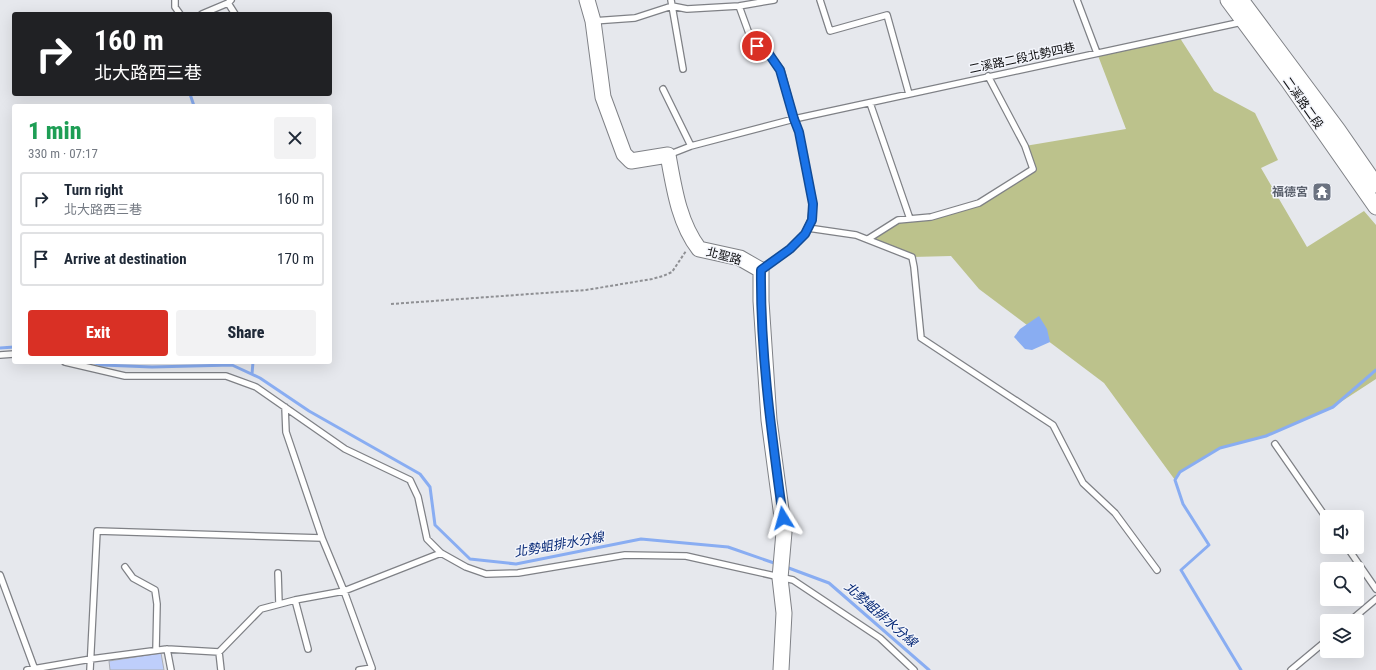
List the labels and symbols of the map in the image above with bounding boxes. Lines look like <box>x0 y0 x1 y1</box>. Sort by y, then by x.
pin <box>740 29 774 63</box>
street label: 二溪路二段北勢四巷 <box>968 40 1076 76</box>
street label: 二溪路二段 <box>1280 74 1326 132</box>
temple icon: 福德宮 <box>1311 181 1333 203</box>
place label: 福德宮 <box>1272 185 1308 199</box>
street label: 北聖路 <box>705 245 743 267</box>
position arrow <box>762 497 804 539</box>
water label: 北勢蛆排水分線 <box>513 529 607 560</box>
water label: 北勢蛆排水分線 <box>841 579 921 651</box>

